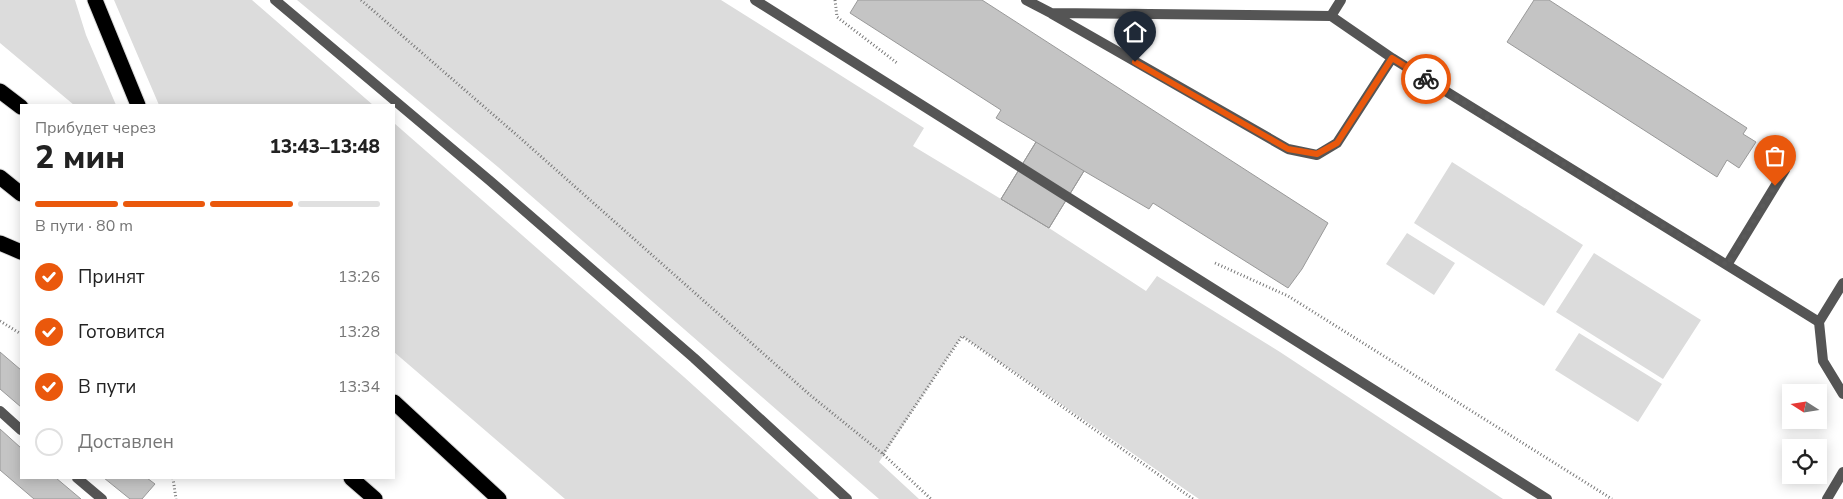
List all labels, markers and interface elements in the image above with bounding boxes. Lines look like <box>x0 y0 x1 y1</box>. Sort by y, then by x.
pin <box>1114 11 1156 62</box>
icon: home <box>1121 18 1149 46</box>
courier <box>1401 54 1451 104</box>
icon: bike <box>1412 65 1440 93</box>
text: Прибудет через <box>35 117 156 139</box>
text: 13:43–13:48 <box>269 134 380 160</box>
pin <box>1754 135 1796 186</box>
text: 2 мин <box>35 136 125 179</box>
icon: bag <box>1761 142 1789 170</box>
text: В пути · 80 m <box>35 215 133 237</box>
icon: check <box>35 263 63 291</box>
text: Принят <box>78 264 145 290</box>
text: 13:26 <box>338 266 380 288</box>
icon: check <box>35 318 63 346</box>
text: Готовится <box>78 319 165 345</box>
text: 13:28 <box>338 321 380 343</box>
icon: check <box>35 373 63 401</box>
text: В пути <box>78 374 136 400</box>
text: 13:34 <box>338 376 380 398</box>
north arrow <box>1782 384 1828 429</box>
map controls <box>1782 384 1827 484</box>
text: Доставлен <box>78 429 174 455</box>
button: locate <box>1782 439 1827 484</box>

